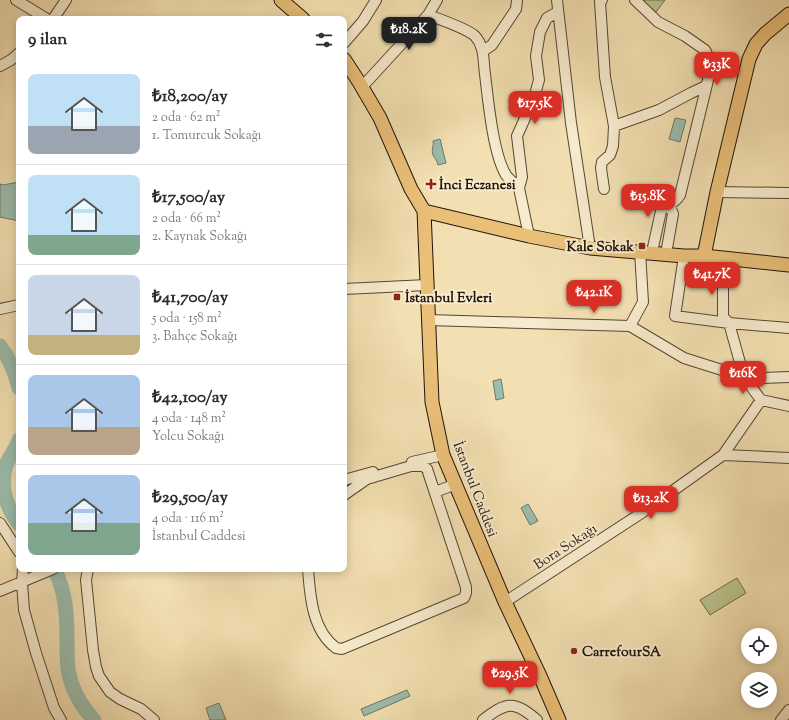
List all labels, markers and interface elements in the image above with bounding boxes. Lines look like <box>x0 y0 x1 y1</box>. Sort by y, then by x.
pin: ₺18.2K <box>376 17 442 51</box>
text: ₺18.2K <box>391 21 428 39</box>
text: 9 ilan <box>28 28 67 52</box>
icon: filters <box>313 29 335 51</box>
pin: ₺33K <box>693 52 741 86</box>
text: ₺33K <box>703 56 731 74</box>
text: ₺18,200/ay <box>152 85 228 109</box>
icon: home <box>60 90 108 138</box>
pin: ₺17.5K <box>502 91 568 125</box>
text: ₺17.5K <box>518 95 552 113</box>
text: 2 oda · 62 m² <box>152 109 220 127</box>
text: 1. Tomurcuk Sokağı <box>152 127 262 145</box>
place label: İnci Eczanesi <box>439 176 516 196</box>
marker: İnci Eczanesi <box>426 179 436 189</box>
pin: ₺15.8K <box>615 184 681 218</box>
text: ₺17,500/ay <box>152 186 225 210</box>
text: ₺15.8K <box>630 188 666 206</box>
icon: home <box>60 191 108 239</box>
text: 2 oda · 66 m² <box>152 210 221 228</box>
text: 2. Kaynak Sokağı <box>152 228 247 246</box>
place label: Kale Sokak <box>566 238 634 258</box>
marker: Kale Sokak <box>637 241 647 251</box>
pin: ₺41.7K <box>679 262 745 296</box>
text: ₺41.7K <box>693 266 731 284</box>
pin: ₺42.1K <box>561 280 627 314</box>
text: ₺42.1K <box>575 284 613 302</box>
text: ₺41,700/ay <box>152 286 228 310</box>
place label: İstanbul Evleri <box>405 289 492 309</box>
icon: home <box>60 291 108 339</box>
marker: İstanbul Evleri <box>392 292 402 302</box>
text: 5 oda · 158 m² <box>152 310 222 328</box>
text: 3. Bahçe Sokağı <box>152 328 237 346</box>
pin: ₺16K <box>719 361 767 395</box>
text: ₺16K <box>729 365 757 383</box>
text: ₺42,100/ay <box>152 386 228 410</box>
icon: home <box>60 391 108 439</box>
text: 4 oda · 148 m² <box>152 410 226 428</box>
text: Yolcu Sokağı <box>152 428 224 446</box>
street label: İstanbul Caddesi <box>447 439 502 540</box>
text: ₺29,500/ay <box>152 486 228 510</box>
pin: ₺13.2K <box>618 486 684 520</box>
text: ₺13.2K <box>633 490 669 508</box>
icon: home <box>60 491 108 539</box>
text: 4 oda · 116 m² <box>152 510 224 528</box>
street label: Bora Sokağı <box>531 520 602 576</box>
text: İstanbul Caddesi <box>152 528 246 546</box>
map controls <box>741 628 777 708</box>
button: locate <box>741 628 777 664</box>
place label: CarrefourSA <box>582 643 662 663</box>
marker: CarrefourSA <box>569 646 579 656</box>
pin: ₺29.5K <box>477 661 543 695</box>
text: ₺29.5K <box>492 665 528 683</box>
button: layers <box>741 672 777 708</box>

